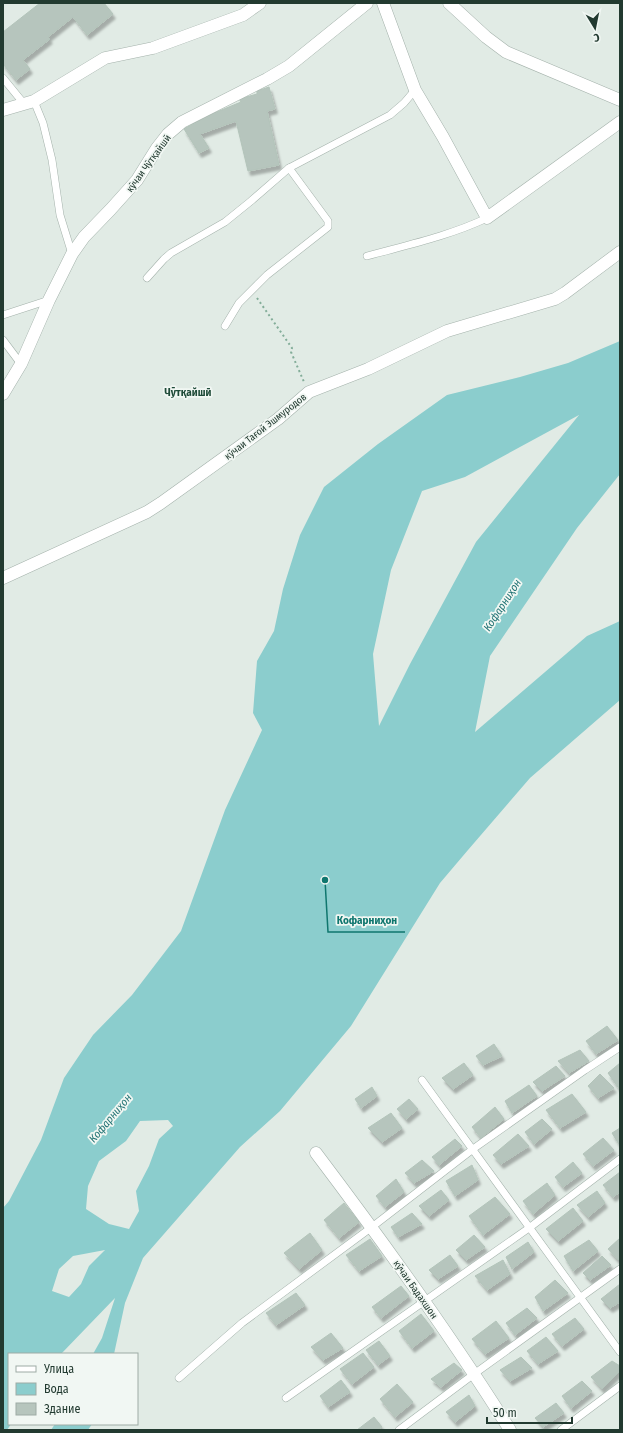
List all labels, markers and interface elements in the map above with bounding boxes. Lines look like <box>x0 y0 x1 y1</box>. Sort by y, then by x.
north arrow <box>575 8 615 48</box>
text: С <box>592 30 601 44</box>
street label: кӯчаи Чӯтқайшӣ <box>124 132 174 195</box>
district label: Чӯтқайшӣ <box>165 386 211 399</box>
street label: кӯчаи Тағой Эшмуродов <box>222 391 309 463</box>
water label: Кофарниҳон <box>481 577 524 634</box>
callout: Кофарниҳон <box>328 909 405 932</box>
text: Кофарниҳон <box>337 914 397 927</box>
water label: Кофарниҳон <box>86 1091 135 1145</box>
street label: кӯчаи Бадахшон <box>390 1258 440 1321</box>
legend <box>8 1353 138 1425</box>
text: Улица <box>43 1362 74 1376</box>
text: Вода <box>44 1382 69 1396</box>
scale bar <box>487 1399 572 1425</box>
text: Здание <box>44 1402 80 1416</box>
text: 50 m <box>493 1406 517 1420</box>

